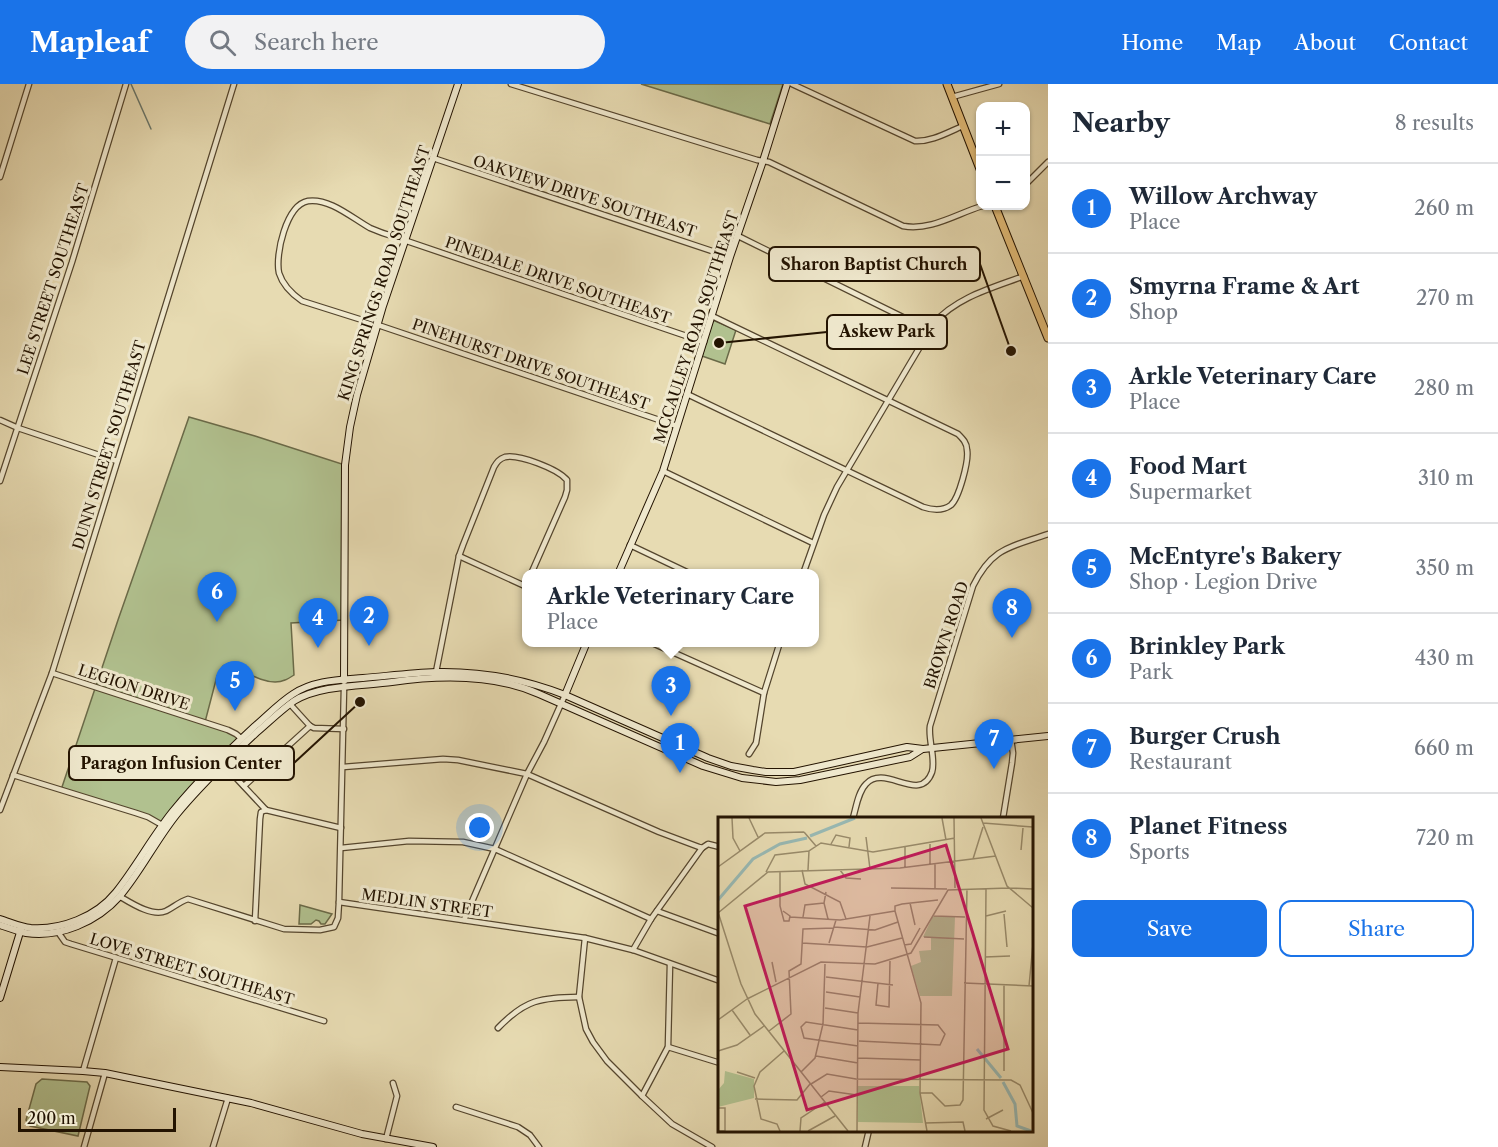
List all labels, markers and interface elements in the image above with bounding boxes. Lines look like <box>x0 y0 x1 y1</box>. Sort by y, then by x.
search box <box>185 15 605 69</box>
text: Mapleaf <box>30 25 149 59</box>
icon: search <box>206 26 239 59</box>
text: Search here <box>254 29 379 56</box>
text: Home <box>1122 30 1183 55</box>
text: Map <box>1216 30 1261 55</box>
text: About <box>1294 30 1356 55</box>
text: Contact <box>1389 30 1468 55</box>
map controls <box>976 102 1030 210</box>
button: + <box>976 102 1030 156</box>
text: Nearby <box>1072 107 1170 139</box>
text: 8 results <box>1395 111 1474 135</box>
street label: KING SPRINGS ROAD SOUTHEAST <box>334 142 435 403</box>
street label: OAKVIEW DRIVE SOUTHEAST <box>471 151 700 241</box>
button: − <box>976 156 1030 210</box>
street label: LEE STREET SOUTHEAST <box>13 180 93 377</box>
text: Willow Archway <box>1129 183 1317 210</box>
text: 1 <box>1087 196 1096 220</box>
text: 260 m <box>1414 196 1474 220</box>
street label: MCCAULEY ROAD SOUTHEAST <box>649 208 743 446</box>
text: Place <box>1129 210 1180 234</box>
street label: PINEDALE DRIVE SOUTHEAST <box>443 232 674 328</box>
callout: Sharon Baptist Church <box>769 247 980 281</box>
text: Sharon Baptist Church <box>781 254 967 274</box>
text: Smyrna Frame & Art <box>1129 273 1360 300</box>
text: 2 <box>1086 286 1097 310</box>
text: 270 m <box>1416 286 1474 310</box>
text: Shop <box>1129 300 1178 324</box>
street label: PINEHURST DRIVE SOUTHEAST <box>410 314 653 414</box>
callout: Askew Park <box>827 315 947 349</box>
text: Askew Park <box>838 321 936 341</box>
street label: DUNN STREET SOUTHEAST <box>68 337 150 552</box>
text: Arkle Veterinary Care <box>1129 363 1377 390</box>
text: 3 <box>1086 376 1097 400</box>
text: 280 m <box>1414 376 1474 400</box>
text: Place <box>1129 390 1180 414</box>
text: Food Mart <box>1129 453 1247 480</box>
text: 4 <box>1086 466 1097 490</box>
text: 310 m <box>1418 466 1474 490</box>
text: Supermarket <box>1129 480 1252 504</box>
text: McEntyre's Bakery <box>1129 543 1341 570</box>
text: 5 <box>1086 556 1097 580</box>
text: 350 m <box>1416 556 1474 580</box>
popup <box>522 569 819 647</box>
text: Shop · Legion Drive <box>1129 570 1317 594</box>
pin: 6 <box>198 572 236 622</box>
street label: BROWN ROAD <box>920 579 972 691</box>
text: Arkle Veterinary Care <box>547 583 794 610</box>
pin: 8 <box>992 588 1032 638</box>
pin: 2 <box>350 596 388 646</box>
pin: 4 <box>298 598 338 648</box>
text: Place <box>547 610 598 634</box>
text: Brinkley Park <box>1129 633 1285 660</box>
text: 6 <box>1086 646 1097 670</box>
text: 430 m <box>1415 646 1474 670</box>
street label: LEGION DRIVE <box>76 660 192 714</box>
text: Park <box>1129 660 1172 684</box>
pin: 5 <box>216 662 254 711</box>
pin: 3 <box>652 666 690 716</box>
pin: 7 <box>974 720 1014 769</box>
text: Burger Crush <box>1129 723 1281 750</box>
pin: 1 <box>660 724 700 773</box>
text: 7 <box>1086 736 1097 760</box>
text: 660 m <box>1414 736 1474 760</box>
callout: Paragon Infusion Center <box>69 746 294 780</box>
text: Restaurant <box>1129 750 1232 774</box>
text: Paragon Infusion Center <box>80 753 282 773</box>
your location <box>465 813 494 842</box>
text: Planet Fitness <box>1129 813 1287 840</box>
inset map <box>718 817 1033 1132</box>
text: 8 <box>1085 826 1098 850</box>
text: 720 m <box>1416 826 1474 850</box>
text: Sports <box>1129 840 1190 864</box>
street label: MEDLIN STREET <box>360 884 495 922</box>
button: Save <box>1072 900 1267 957</box>
button: Share <box>1279 900 1474 957</box>
street label: LOVE STREET SOUTHEAST <box>88 929 297 1009</box>
scale bar <box>18 1105 176 1132</box>
text: 200 m <box>27 1108 76 1128</box>

